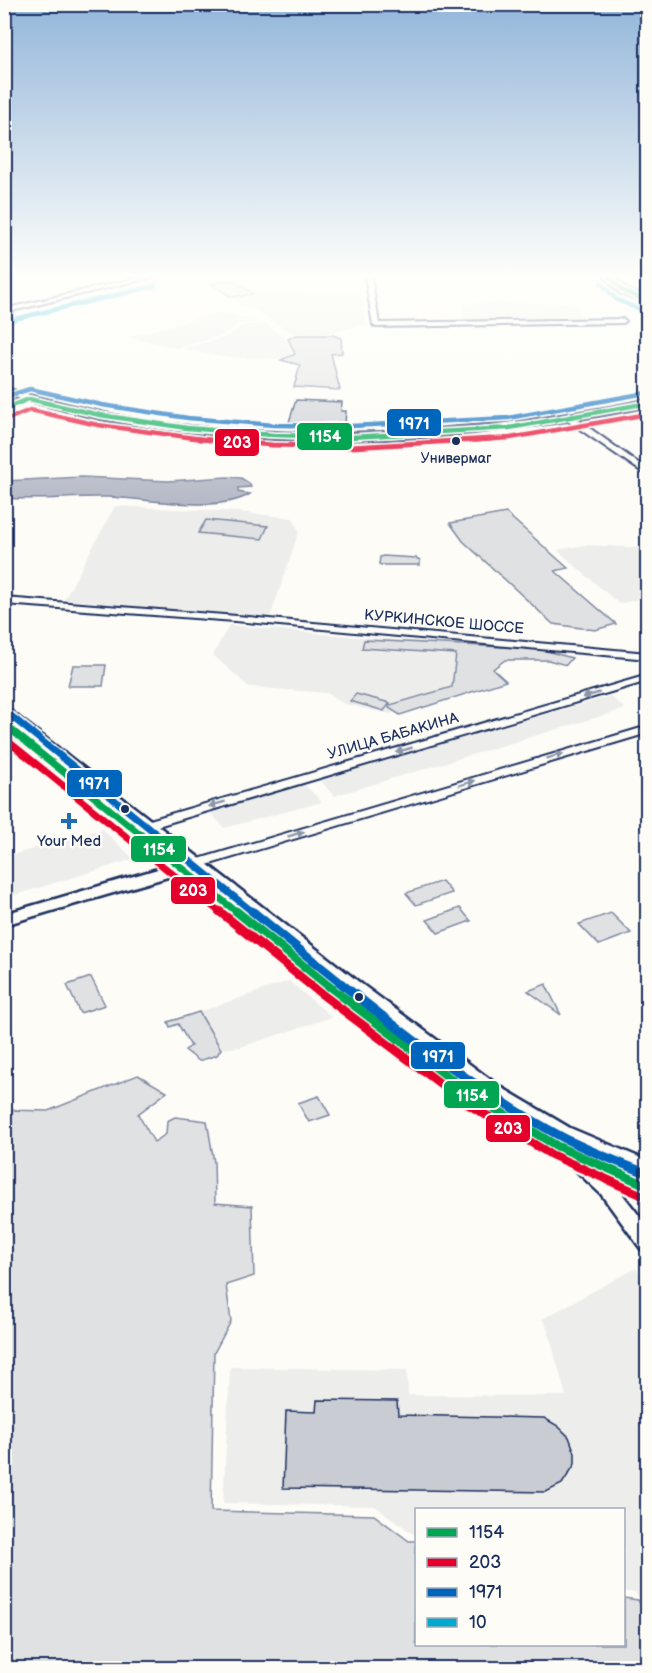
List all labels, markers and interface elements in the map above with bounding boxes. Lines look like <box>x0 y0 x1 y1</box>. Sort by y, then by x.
line badge: 1971 <box>386 408 442 437</box>
text: 1971 <box>398 415 430 434</box>
line badge: 1154 <box>296 422 353 451</box>
line badge: 203 <box>214 428 260 457</box>
text: 1154 <box>309 428 342 447</box>
text: 203 <box>223 434 251 453</box>
marker: Универмаг <box>450 435 462 447</box>
place label: Универмаг <box>421 450 492 467</box>
street label: КУРКИНСКОЕ ШОССЕ <box>363 606 525 638</box>
one-way arrow <box>582 691 600 700</box>
street label: УЛИЦА БАБАКИНА <box>325 708 461 764</box>
one-way arrow <box>395 746 413 755</box>
one-way arrow <box>546 751 564 760</box>
line badge: 1971 <box>66 769 123 798</box>
text: 1971 <box>78 775 110 794</box>
one-way arrow <box>458 777 476 787</box>
one-way arrow <box>208 800 226 809</box>
unlabelled marker <box>119 803 131 815</box>
marker: Your Med <box>60 812 78 830</box>
one-way arrow <box>287 829 305 838</box>
place label: Your Med <box>36 832 101 851</box>
line badge: 1154 <box>130 835 187 863</box>
text: 1154 <box>143 841 176 860</box>
line badge: 203 <box>170 876 216 905</box>
text: 203 <box>179 882 207 901</box>
unlabelled marker <box>353 991 365 1003</box>
line badge: 1971 <box>410 1041 466 1070</box>
text: 1971 <box>422 1048 454 1067</box>
line badge: 1154 <box>443 1080 500 1109</box>
text: 1154 <box>456 1087 489 1106</box>
line badge: 203 <box>485 1114 531 1143</box>
text: 203 <box>494 1120 522 1139</box>
legend <box>415 1508 625 1646</box>
text: 1154 <box>469 1522 504 1543</box>
text: 203 <box>469 1552 501 1573</box>
text: 1971 <box>469 1582 502 1603</box>
text: 10 <box>469 1612 487 1633</box>

